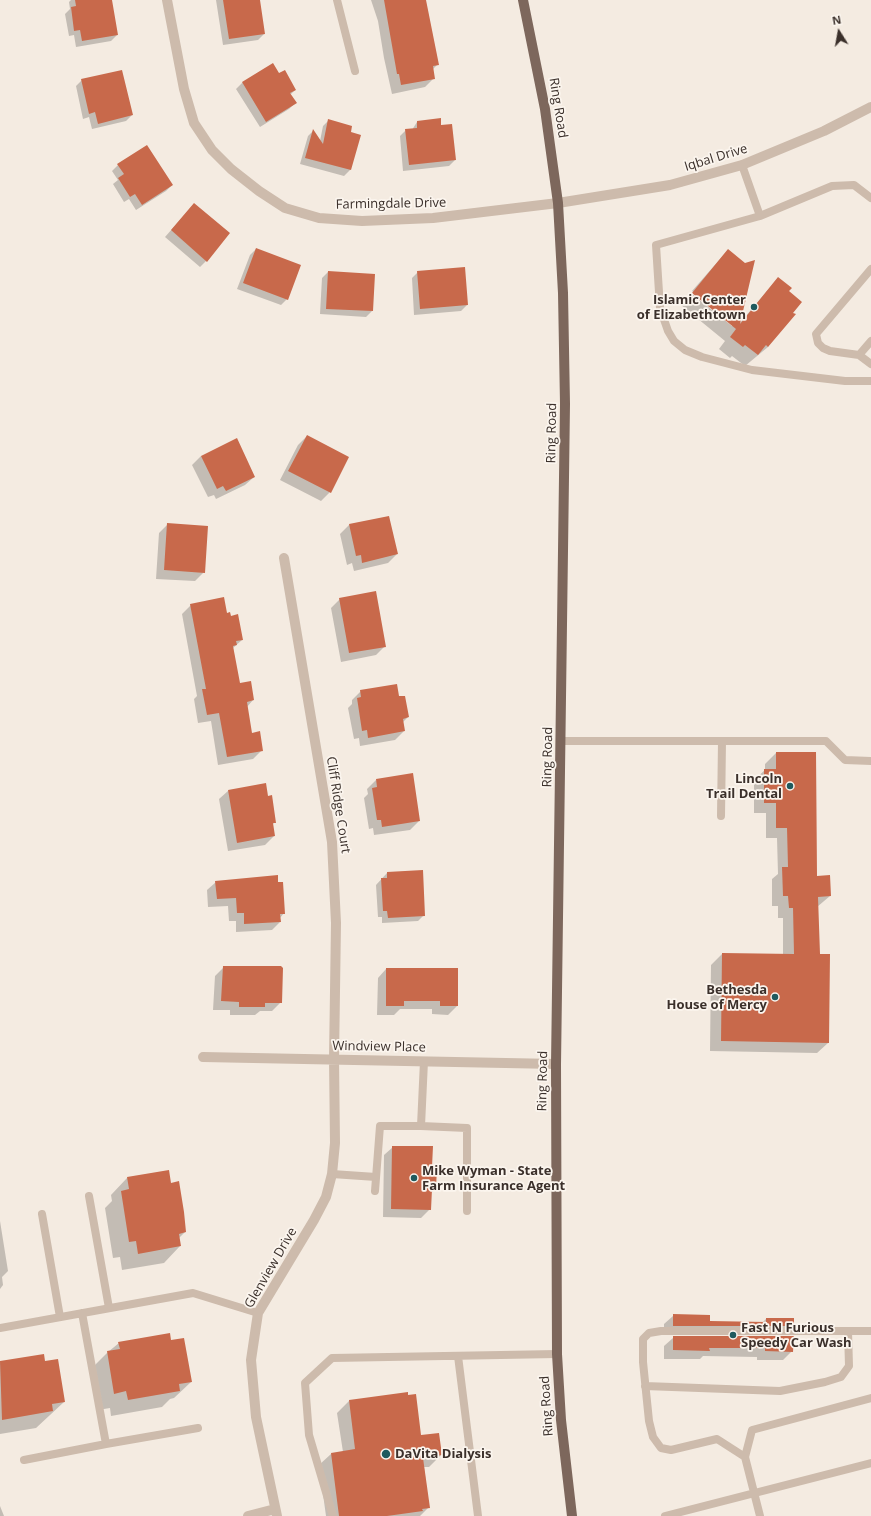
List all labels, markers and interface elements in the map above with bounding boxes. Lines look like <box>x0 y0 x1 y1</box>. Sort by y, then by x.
north arrow <box>819 12 859 52</box>
text: N <box>831 12 842 28</box>
street label: Ring Road <box>546 77 570 139</box>
street label: Iqbal Drive <box>683 141 749 175</box>
street label: Farmingdale Drive <box>336 195 446 213</box>
place label: Islamic Center of Elizabethtown <box>637 292 746 323</box>
marker: Islamic Center of Elizabethtown <box>749 302 759 312</box>
street label: Ring Road <box>544 403 560 463</box>
street label: Ring Road <box>540 727 556 787</box>
street label: Cliff Ridge Court <box>323 755 353 855</box>
place label: Lincoln Trail Dental <box>706 771 782 802</box>
marker: Lincoln Trail Dental <box>785 781 795 791</box>
place label: Bethesda House of Mercy <box>667 982 767 1013</box>
marker: Bethesda House of Mercy <box>770 992 780 1002</box>
street label: Windview Place <box>332 1038 426 1056</box>
street label: Ring Road <box>535 1051 551 1111</box>
place label: Mike Wyman - State Farm Insurance Agent <box>422 1163 565 1194</box>
marker: Mike Wyman - State Farm Insurance Agent <box>409 1173 419 1183</box>
street label: Glenview Drive <box>242 1225 300 1311</box>
place label: Fast N Furious Speedy Car Wash <box>741 1320 852 1351</box>
marker: Fast N Furious Speedy Car Wash <box>728 1330 738 1340</box>
street label: Ring Road <box>537 1375 557 1437</box>
place label: DaVita Dialysis <box>395 1446 491 1462</box>
marker: DaVita Dialysis <box>380 1448 392 1460</box>

